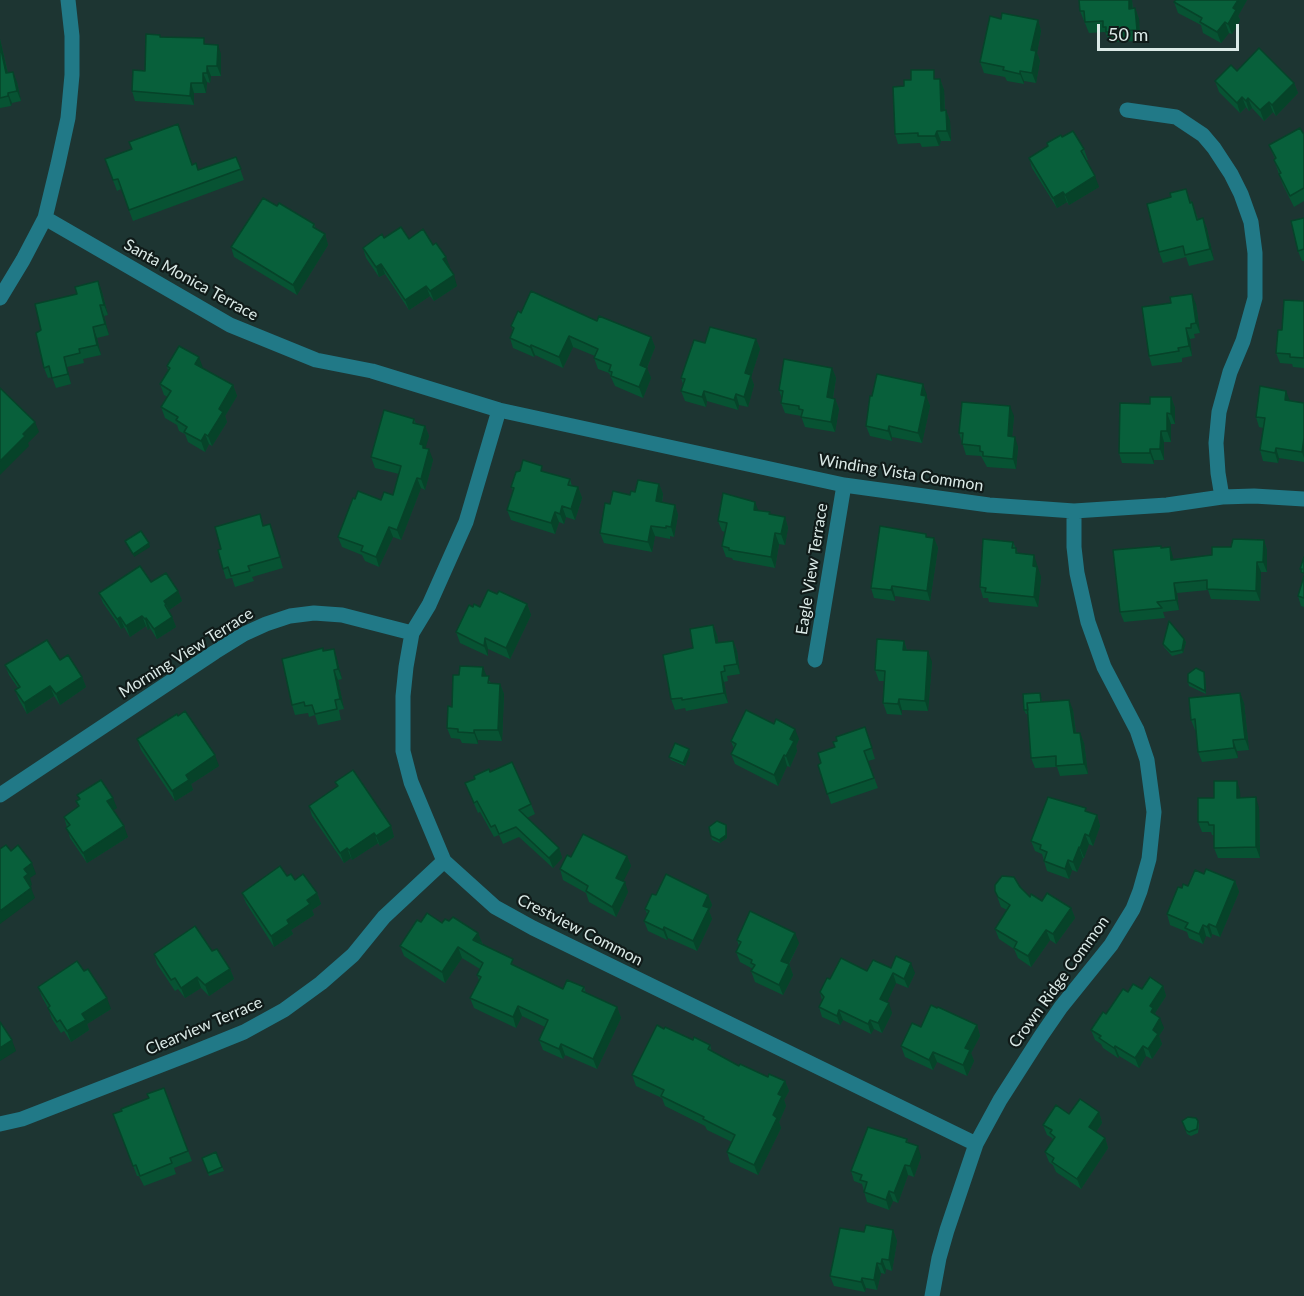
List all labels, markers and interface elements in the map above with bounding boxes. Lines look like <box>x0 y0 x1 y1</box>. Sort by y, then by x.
scale bar <box>1100 12 1242 50</box>
text: 50 m <box>1108 23 1148 45</box>
street label: Santa Monica Terrace <box>120 235 262 325</box>
street label: Winding Vista Common <box>817 450 985 496</box>
street label: Eagle View Terrace <box>792 502 832 636</box>
street label: Morning View Terrace <box>115 604 257 702</box>
street label: Crestview Common <box>514 890 646 970</box>
street label: Crown Ridge Common <box>1005 912 1113 1052</box>
street label: Clearview Terrace <box>143 993 265 1059</box>

